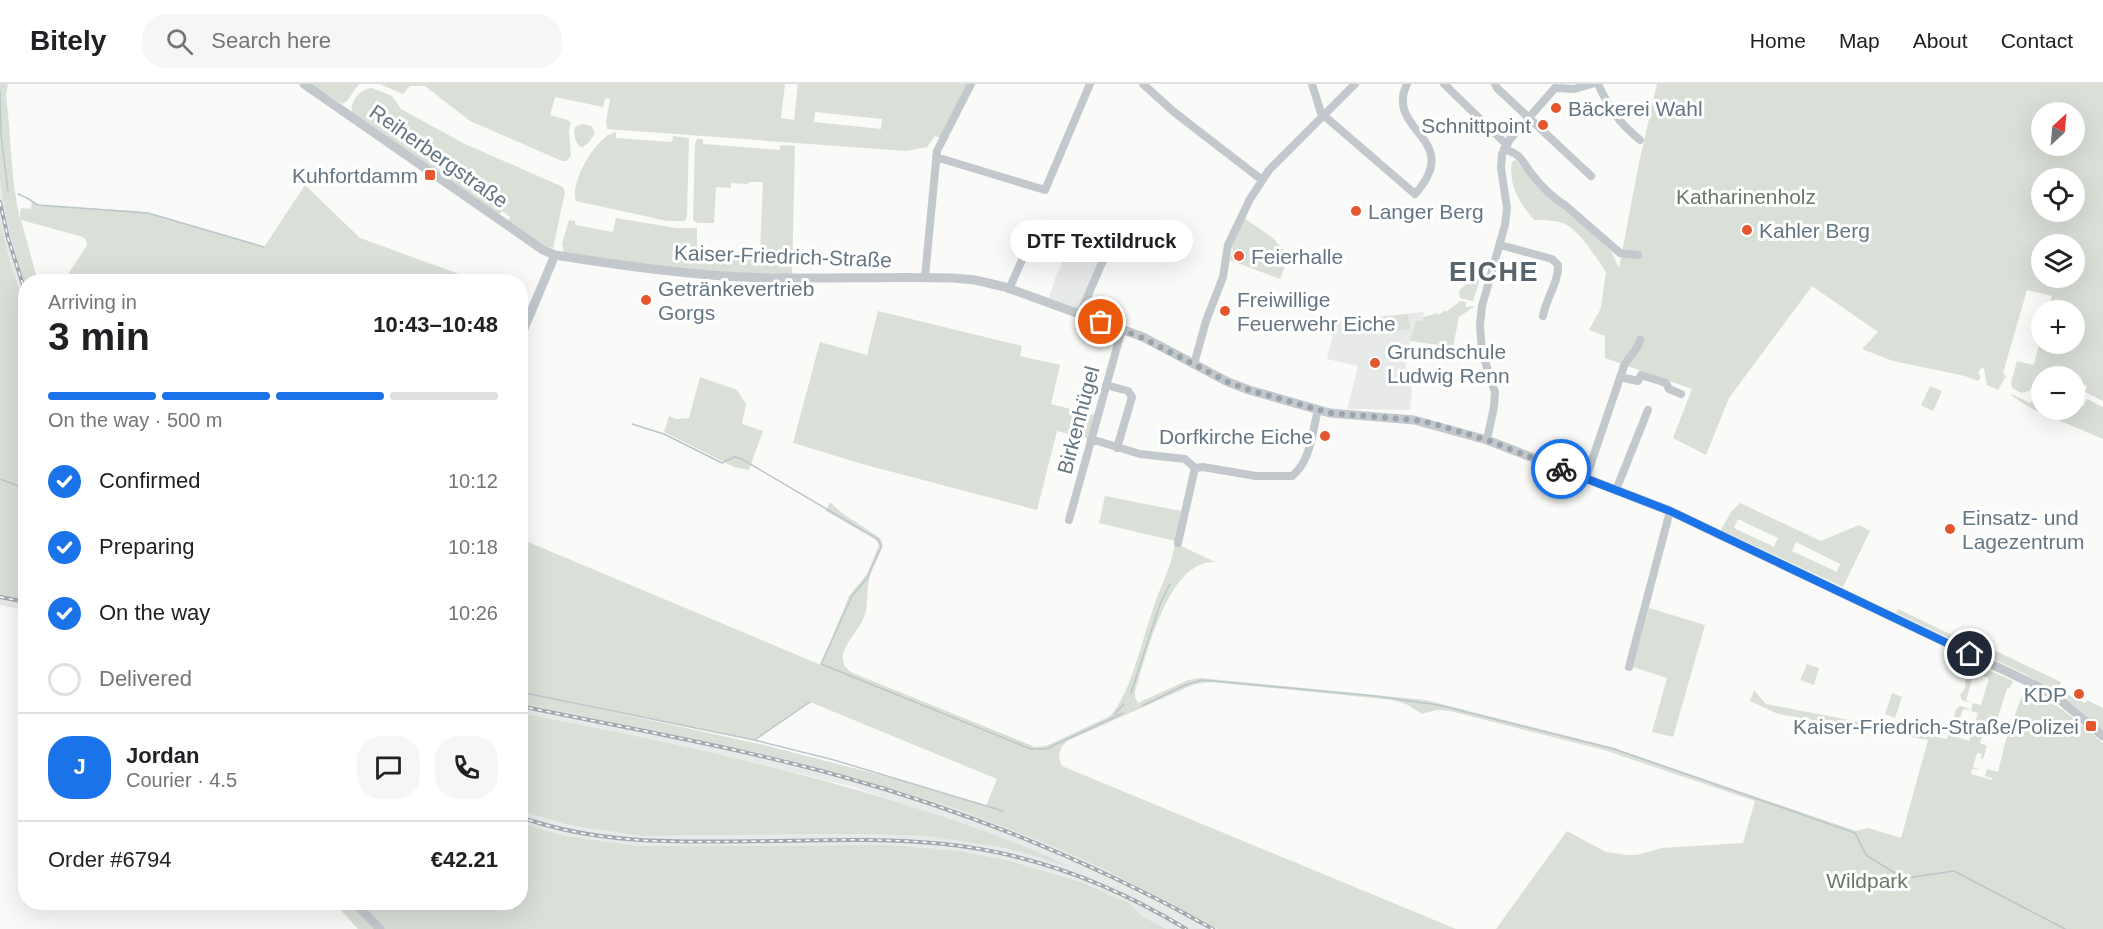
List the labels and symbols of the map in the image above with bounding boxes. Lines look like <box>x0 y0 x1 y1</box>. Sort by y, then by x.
place label: Bäckerei Wahl <box>1568 97 1703 120</box>
street label: Reiherbergstraße <box>365 100 513 212</box>
marker: Bäckerei Wahl <box>1549 101 1563 115</box>
north arrow <box>2031 102 2085 156</box>
place label: Schnittpoint <box>1421 114 1531 137</box>
marker: Schnittpoint <box>1536 118 1550 132</box>
place label: Kuhfortdamm <box>292 164 418 187</box>
marker: Kuhfortdamm <box>423 168 437 182</box>
park label: Katharinenholz <box>1676 185 1816 208</box>
place label: Langer Berg <box>1368 200 1484 223</box>
marker: Langer Berg <box>1349 204 1363 218</box>
place label: Kahler Berg <box>1759 219 1870 242</box>
callout: DTF Textildruck <box>1010 220 1192 262</box>
marker: Kahler Berg <box>1740 223 1754 237</box>
street label: Kaiser-Friedrich-Straße <box>674 241 892 271</box>
place label: Feierhalle <box>1251 245 1343 268</box>
marker: Feierhalle <box>1232 249 1246 263</box>
district label: EICHE <box>1449 257 1539 287</box>
place label: Getränkevertrieb Gorgs <box>658 277 814 324</box>
place label: Freiwillige Feuerwehr Eiche <box>1237 288 1396 335</box>
marker: Getränkevertrieb Gorgs <box>639 293 653 307</box>
pin <box>1075 296 1126 347</box>
marker: Freiwillige Feuerwehr Eiche <box>1218 304 1232 318</box>
place label: Grundschule Ludwig Renn <box>1387 340 1510 387</box>
marker: Grundschule Ludwig Renn <box>1368 356 1382 370</box>
street label: Birkenhügel <box>1053 363 1103 477</box>
place label: Dorfkirche Eiche <box>1159 425 1313 448</box>
marker: Dorfkirche Eiche <box>1318 429 1332 443</box>
courier <box>1531 439 1591 499</box>
place label: Einsatz- und Lagezentrum <box>1962 506 2085 553</box>
marker: Einsatz- und Lagezentrum <box>1943 522 1957 536</box>
pin <box>1944 628 1995 679</box>
place label: KDP <box>2024 683 2067 706</box>
marker: KDP <box>2072 687 2086 701</box>
place label: Kaiser-Friedrich-Straße/Polizei <box>1793 715 2079 738</box>
marker: Kaiser-Friedrich-Straße/Polizei <box>2084 719 2098 733</box>
park label: Wildpark <box>1826 869 1908 892</box>

